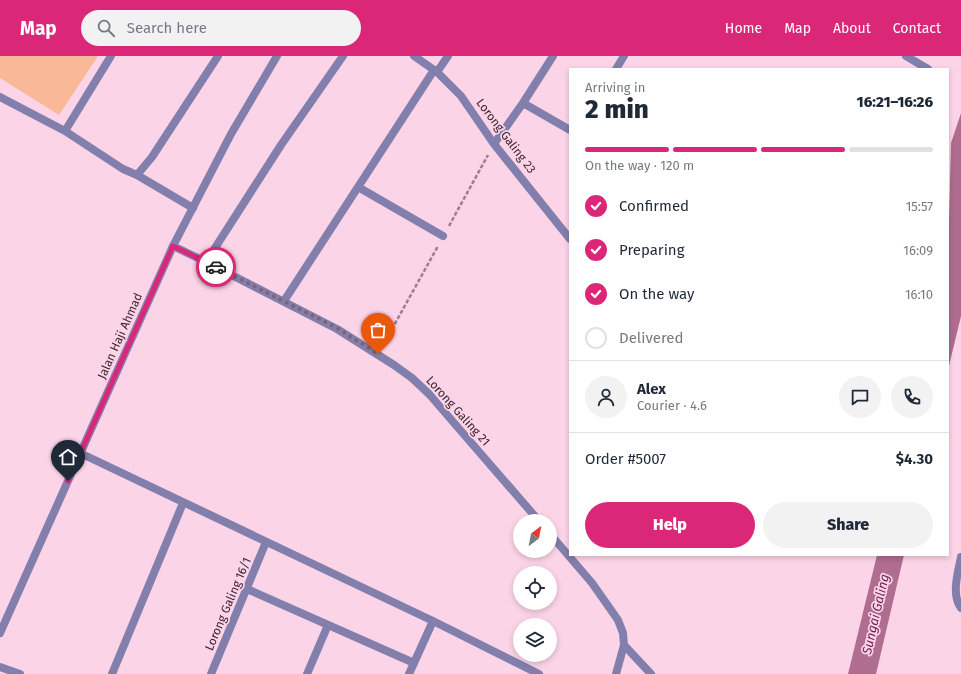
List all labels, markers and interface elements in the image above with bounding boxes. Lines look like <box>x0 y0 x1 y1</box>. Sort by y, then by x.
search box <box>81 10 361 46</box>
text: Map <box>20 17 57 40</box>
icon: search <box>95 17 117 39</box>
text: Search here <box>127 19 207 37</box>
text: Home <box>725 20 762 37</box>
text: Map <box>784 20 811 37</box>
text: About <box>833 20 871 37</box>
text: Contact <box>893 20 941 37</box>
text: Arriving in <box>585 80 645 95</box>
text: 16:21–16:26 <box>857 93 933 111</box>
text: 2 min <box>585 94 649 125</box>
street label: Lorong Galing 23 <box>473 96 539 176</box>
text: On the way · 120 m <box>585 158 694 173</box>
icon: check <box>585 195 607 217</box>
text: Confirmed <box>619 197 689 215</box>
text: 15:57 <box>906 199 933 214</box>
icon: check <box>585 239 607 261</box>
text: Preparing <box>619 241 684 259</box>
text: 16:09 <box>903 243 933 258</box>
courier <box>196 247 236 287</box>
icon: car <box>205 256 227 278</box>
icon: check <box>585 283 607 305</box>
text: On the way <box>619 285 694 303</box>
text: 16:10 <box>905 287 933 302</box>
street label: Jalan Haji Ahmad <box>95 291 145 381</box>
pin <box>361 313 395 354</box>
icon: bag <box>367 319 389 341</box>
text: Delivered <box>619 329 683 347</box>
street label: Lorong Galing 21 <box>423 373 493 449</box>
button: person <box>585 376 627 418</box>
button: chat <box>839 376 881 418</box>
button: phone <box>891 376 933 418</box>
text: Alex <box>637 380 666 398</box>
text: Courier · 4.6 <box>637 398 707 413</box>
pin <box>51 440 85 481</box>
icon: home <box>57 446 79 468</box>
text: Order #5007 <box>585 450 666 468</box>
text: $4.30 <box>896 450 933 468</box>
button: Help <box>585 502 755 548</box>
button: Share <box>763 502 933 548</box>
north arrow <box>513 514 557 558</box>
map controls <box>513 514 557 662</box>
street label: Lorong Galing 16/1 <box>202 555 254 653</box>
button: locate <box>513 566 557 610</box>
water label: Sungai Galing <box>859 572 892 657</box>
button: layers <box>513 618 557 662</box>

